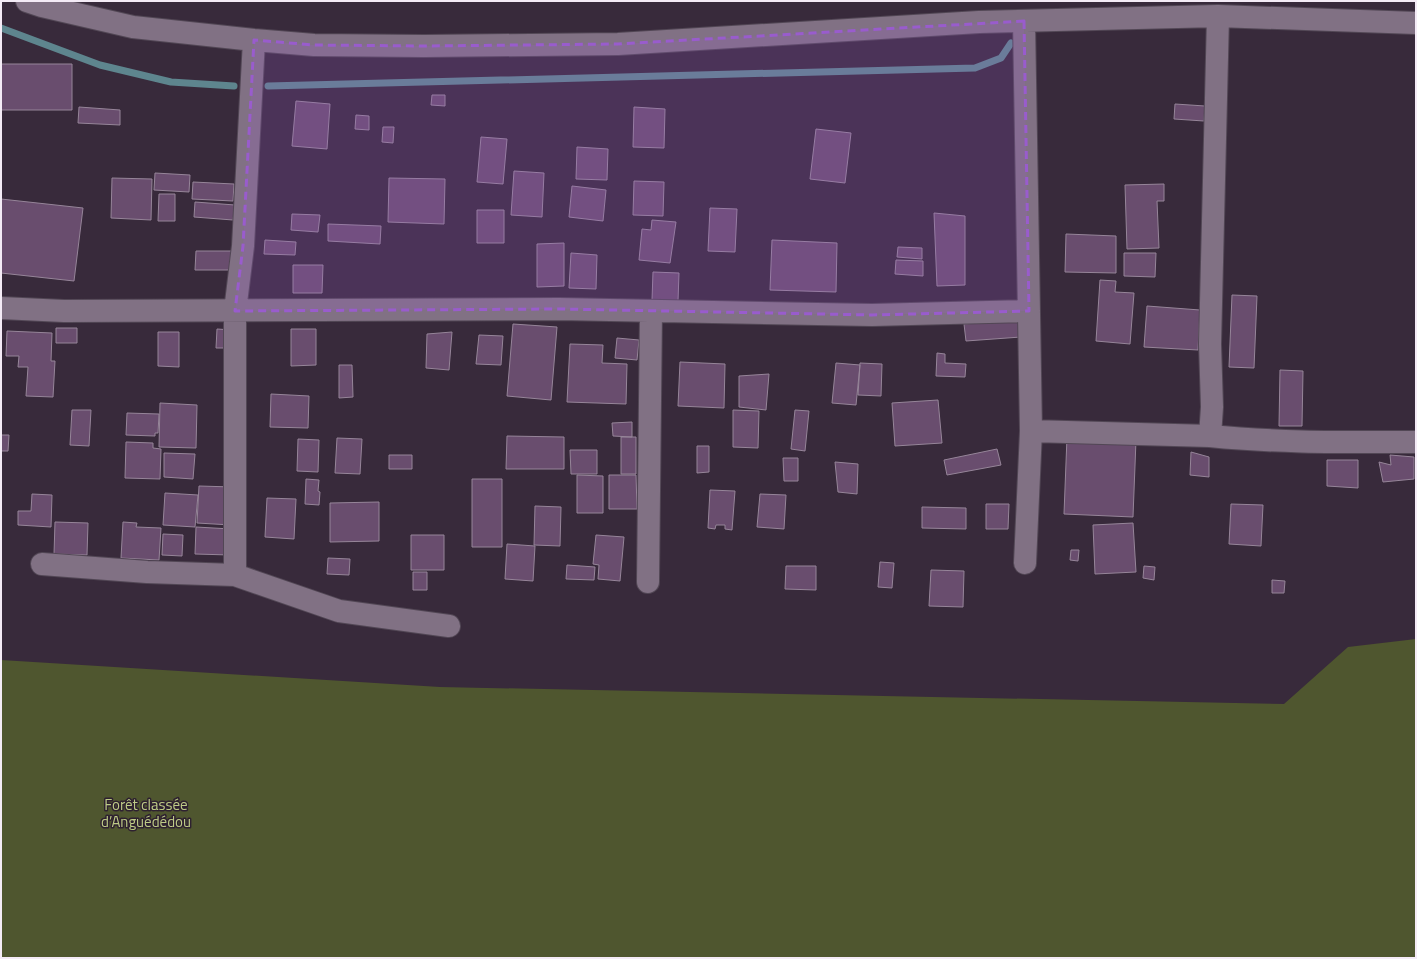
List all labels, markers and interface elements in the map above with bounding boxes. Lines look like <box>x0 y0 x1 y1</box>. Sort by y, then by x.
park label: Forêt classée d’Anguédédou <box>101 793 191 833</box>

